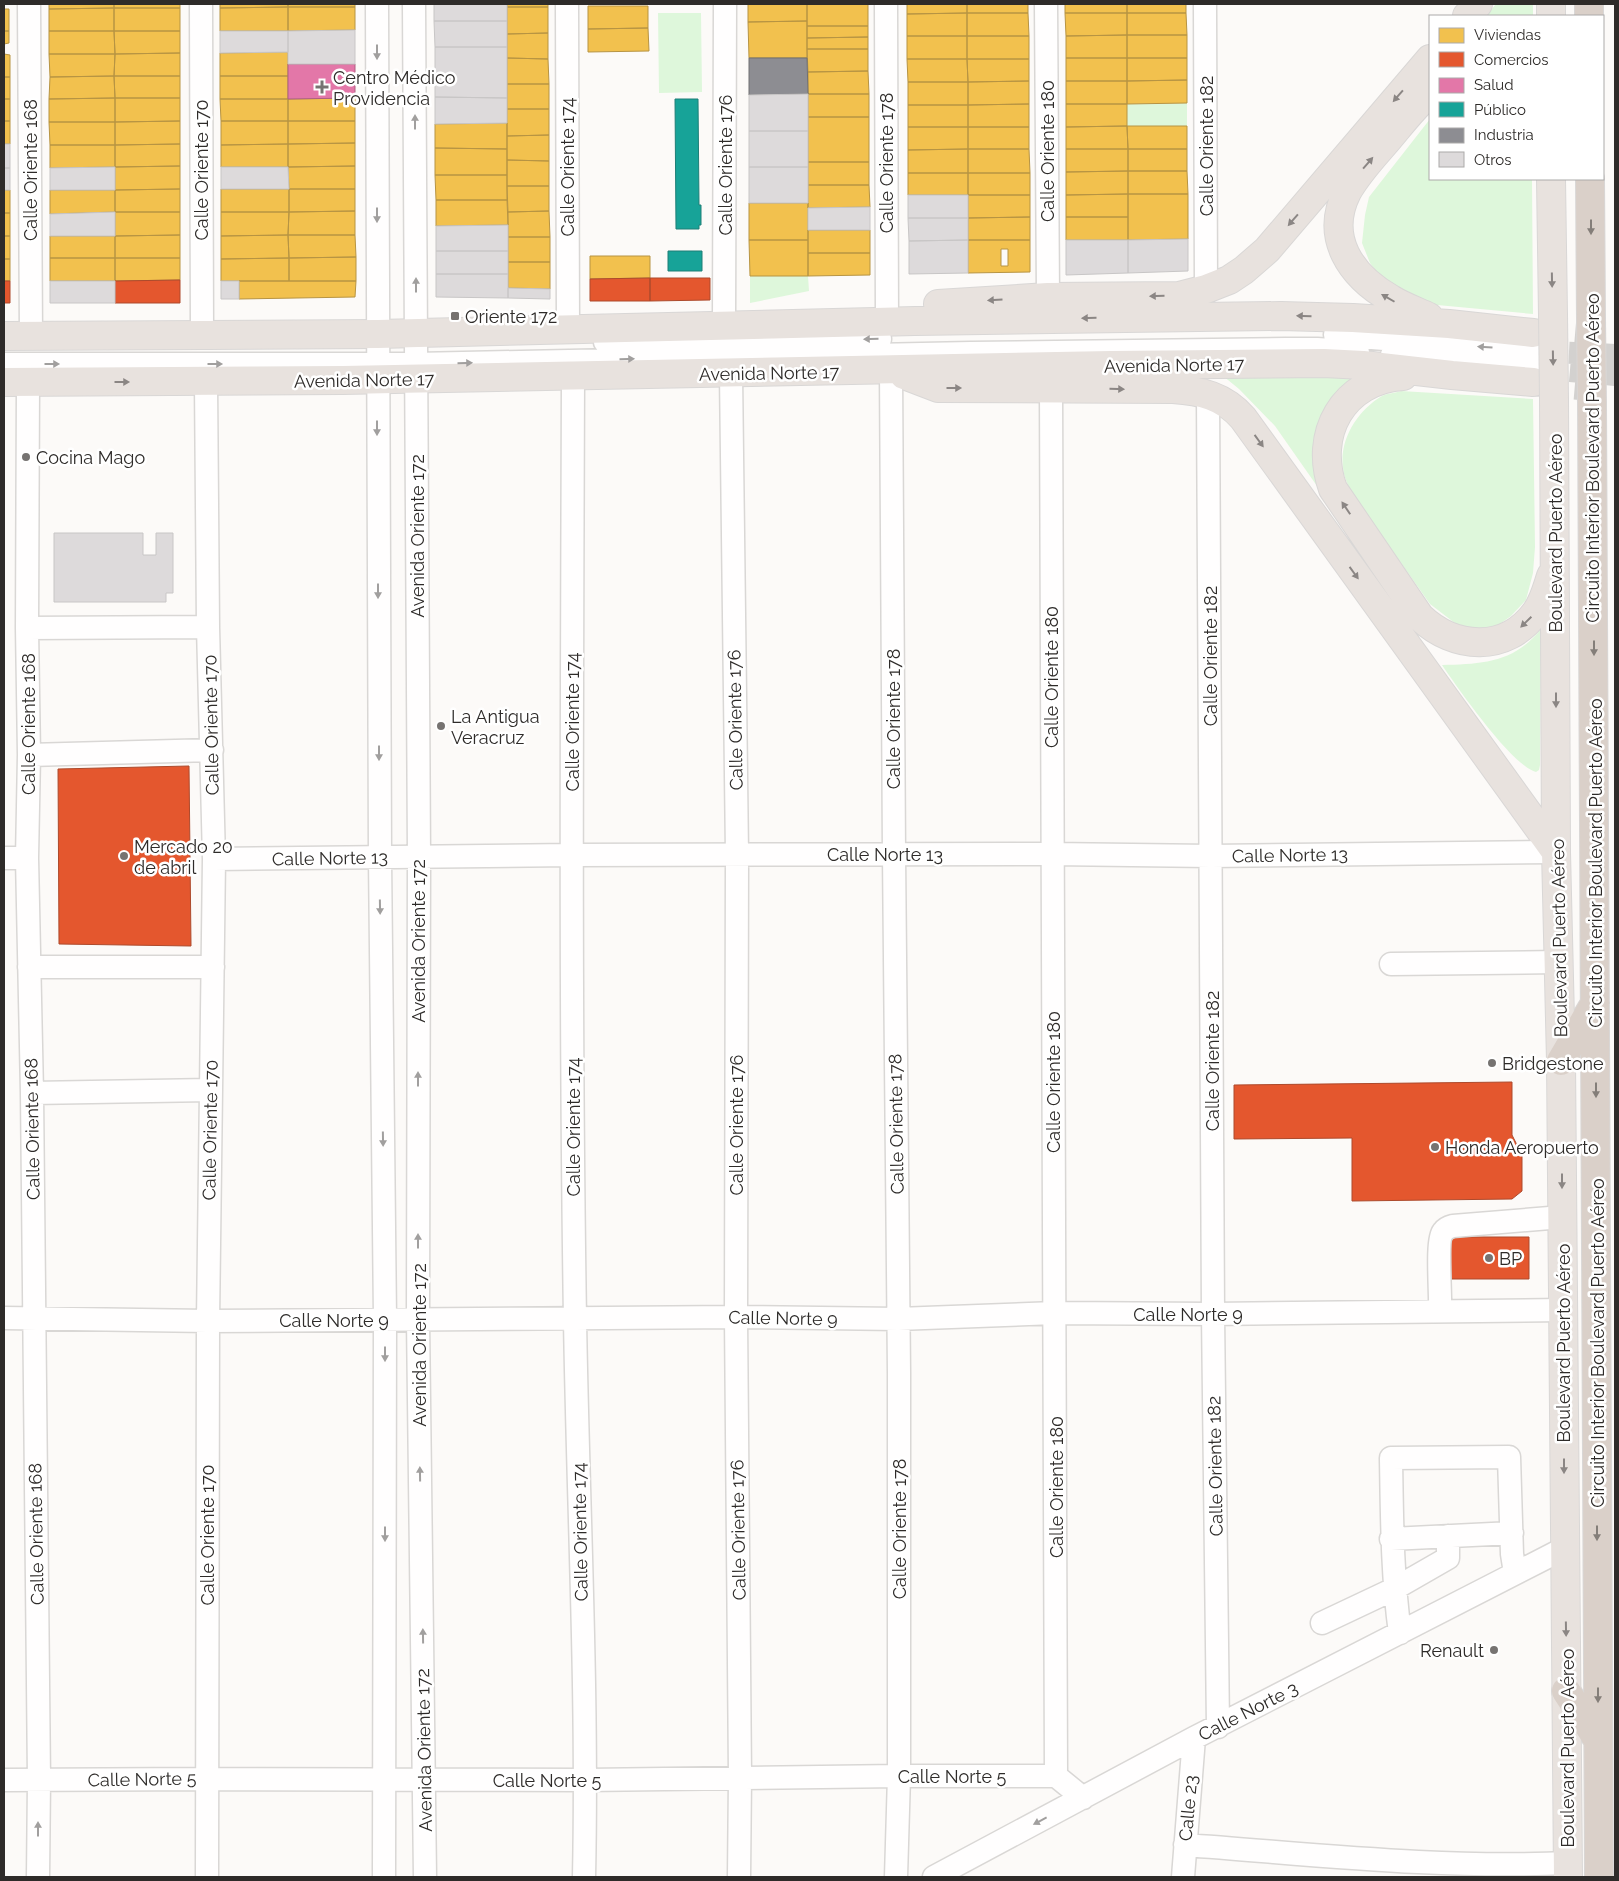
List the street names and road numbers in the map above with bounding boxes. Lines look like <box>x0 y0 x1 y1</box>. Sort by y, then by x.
street label: Calle Oriente 182 <box>1196 76 1217 216</box>
street label: Calle Oriente 180 <box>1037 80 1058 222</box>
street label: Calle Oriente 178 <box>876 93 897 233</box>
street label: Calle Oriente 176 <box>715 94 736 235</box>
street label: Calle Oriente 174 <box>557 97 578 236</box>
street label: Calle Oriente 168 <box>20 99 41 241</box>
street label: Calle Oriente 170 <box>191 100 212 240</box>
street label: Circuito Interior Boulevard Puerto Aéreo <box>1582 293 1603 623</box>
street label: Avenida Norte 17 <box>1104 353 1245 377</box>
street label: Avenida Norte 17 <box>699 361 840 385</box>
street label: Avenida Norte 17 <box>294 368 435 392</box>
street label: Boulevard Puerto Aéreo <box>1545 433 1566 632</box>
street label: Avenida Oriente 172 <box>407 454 428 618</box>
street label: Calle Oriente 182 <box>1200 586 1221 726</box>
street label: Calle Oriente 180 <box>1041 606 1062 748</box>
street label: Calle Oriente 176 <box>723 649 747 791</box>
street label: Calle Oriente 178 <box>883 649 904 789</box>
street label: Calle Oriente 174 <box>562 652 583 791</box>
street label: Calle Oriente 168 <box>18 653 39 795</box>
street label: Calle Oriente 170 <box>199 654 223 796</box>
street label: Circuito Interior Boulevard Puerto Aéreo <box>1585 698 1606 1028</box>
street label: Boulevard Puerto Aéreo <box>1547 838 1571 1038</box>
street label: Calle Norte 13 <box>1232 843 1348 867</box>
street label: Calle Norte 13 <box>827 844 943 865</box>
street label: Calle Norte 13 <box>272 846 388 870</box>
street label: Avenida Oriente 172 <box>408 859 429 1023</box>
street label: Calle Oriente 182 <box>1202 991 1223 1131</box>
street label: Calle Oriente 180 <box>1043 1011 1064 1153</box>
street label: Calle Oriente 178 <box>884 1053 908 1195</box>
street label: Calle Oriente 176 <box>726 1054 747 1195</box>
street label: Calle Oriente 174 <box>563 1057 584 1196</box>
street label: Calle Oriente 168 <box>20 1058 44 1200</box>
street label: Calle Oriente 170 <box>198 1059 222 1201</box>
street label: Circuito Interior Boulevard Puerto Aéreo <box>1587 1178 1608 1508</box>
street label: Boulevard Puerto Aéreo <box>1553 1243 1574 1442</box>
street label: Avenida Oriente 172 <box>409 1263 430 1427</box>
street label: Calle Norte 9 <box>1133 1304 1243 1325</box>
street label: Calle Norte 9 <box>728 1307 838 1329</box>
street label: Calle Norte 9 <box>279 1310 389 1331</box>
street label: Calle Oriente 182 <box>1203 1396 1227 1536</box>
street label: Calle Oriente 180 <box>1046 1416 1067 1558</box>
street label: Calle Oriente 176 <box>726 1459 750 1601</box>
street label: Calle Oriente 178 <box>889 1459 910 1599</box>
street label: Calle Oriente 174 <box>568 1462 592 1602</box>
street label: Calle Oriente 168 <box>24 1463 48 1605</box>
street label: Calle Oriente 170 <box>197 1465 218 1605</box>
street label: Boulevard Puerto Aéreo <box>1557 1648 1578 1847</box>
street label: Avenida Oriente 172 <box>412 1668 436 1832</box>
street label: Calle Norte 3 <box>1195 1677 1301 1745</box>
street label: Calle Norte 5 <box>898 1766 1007 1787</box>
street label: Calle Norte 5 <box>87 1768 197 1790</box>
street label: Calle Norte 5 <box>493 1770 602 1791</box>
street label: Calle 23 <box>1175 1774 1201 1842</box>

